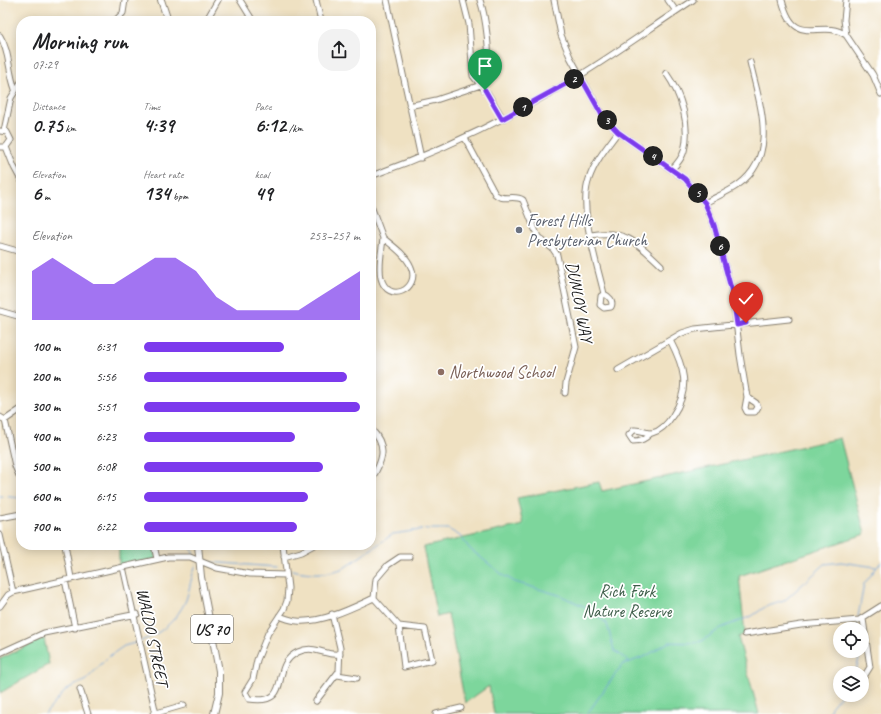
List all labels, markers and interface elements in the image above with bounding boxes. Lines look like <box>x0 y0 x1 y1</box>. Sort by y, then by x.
text: Morning run <box>32 28 128 56</box>
button: share <box>318 29 360 71</box>
pin <box>468 49 502 90</box>
icon: arrive <box>474 55 496 77</box>
text: 07:29 <box>32 57 58 73</box>
pin: 2 <box>564 69 584 89</box>
text: 2 <box>572 72 576 86</box>
pin: 1 <box>513 97 533 117</box>
text: Distance <box>32 99 65 113</box>
text: Time <box>143 99 160 113</box>
text: Pace <box>255 99 272 113</box>
text: 1 <box>521 100 525 114</box>
pin: 3 <box>597 110 617 130</box>
text: 0.75 <box>32 113 63 138</box>
text: 4:39 <box>143 113 174 138</box>
text: 6:12 <box>255 113 286 138</box>
text: 3 <box>605 113 609 127</box>
text: km <box>63 121 76 135</box>
text: /km <box>286 121 303 135</box>
pin: 4 <box>643 146 663 166</box>
text: 4 <box>651 149 655 163</box>
text: Elevation <box>32 167 66 181</box>
text: Heart rate <box>143 167 183 181</box>
text: kcal <box>255 167 269 181</box>
text: 6 <box>32 181 41 206</box>
text: 134 <box>143 181 170 206</box>
text: 49 <box>255 181 272 206</box>
pin: 5 <box>688 183 708 203</box>
text: 5 <box>696 186 700 200</box>
text: m <box>41 189 50 203</box>
text: bpm <box>170 189 188 203</box>
place label: Forest Hills Presbyterian Church <box>527 210 648 251</box>
marker: Forest Hills Presbyterian Church <box>514 225 524 235</box>
text: Elevation <box>32 228 72 244</box>
text: 253–257 m <box>309 228 360 244</box>
pin: 6 <box>710 236 730 256</box>
text: 6 <box>717 239 723 253</box>
street label: DUNLOY WAY <box>561 260 598 347</box>
pin <box>729 282 763 323</box>
icon: check <box>735 288 757 310</box>
text: 100 m <box>32 339 60 355</box>
text: 6:31 <box>96 339 116 355</box>
place label: Northwood School <box>449 362 557 383</box>
marker: Northwood School <box>436 367 446 377</box>
text: 200 m <box>32 369 60 385</box>
text: 5:56 <box>96 369 116 385</box>
text: 300 m <box>32 399 60 415</box>
text: 5:51 <box>96 399 116 415</box>
text: 400 m <box>32 429 60 445</box>
text: 6:23 <box>96 429 116 445</box>
text: 500 m <box>32 459 60 475</box>
text: 6:08 <box>96 459 116 475</box>
text: 600 m <box>32 489 60 505</box>
text: 6:15 <box>96 489 116 505</box>
text: 700 m <box>32 519 60 535</box>
text: 6:22 <box>96 519 116 535</box>
park label: Rich Fork Nature Reserve <box>583 581 673 622</box>
street label: WALDO STREET <box>132 586 174 691</box>
road number: US 70 <box>191 615 233 643</box>
map controls <box>833 622 869 702</box>
button: locate <box>833 622 869 658</box>
button: layers <box>833 666 869 702</box>

